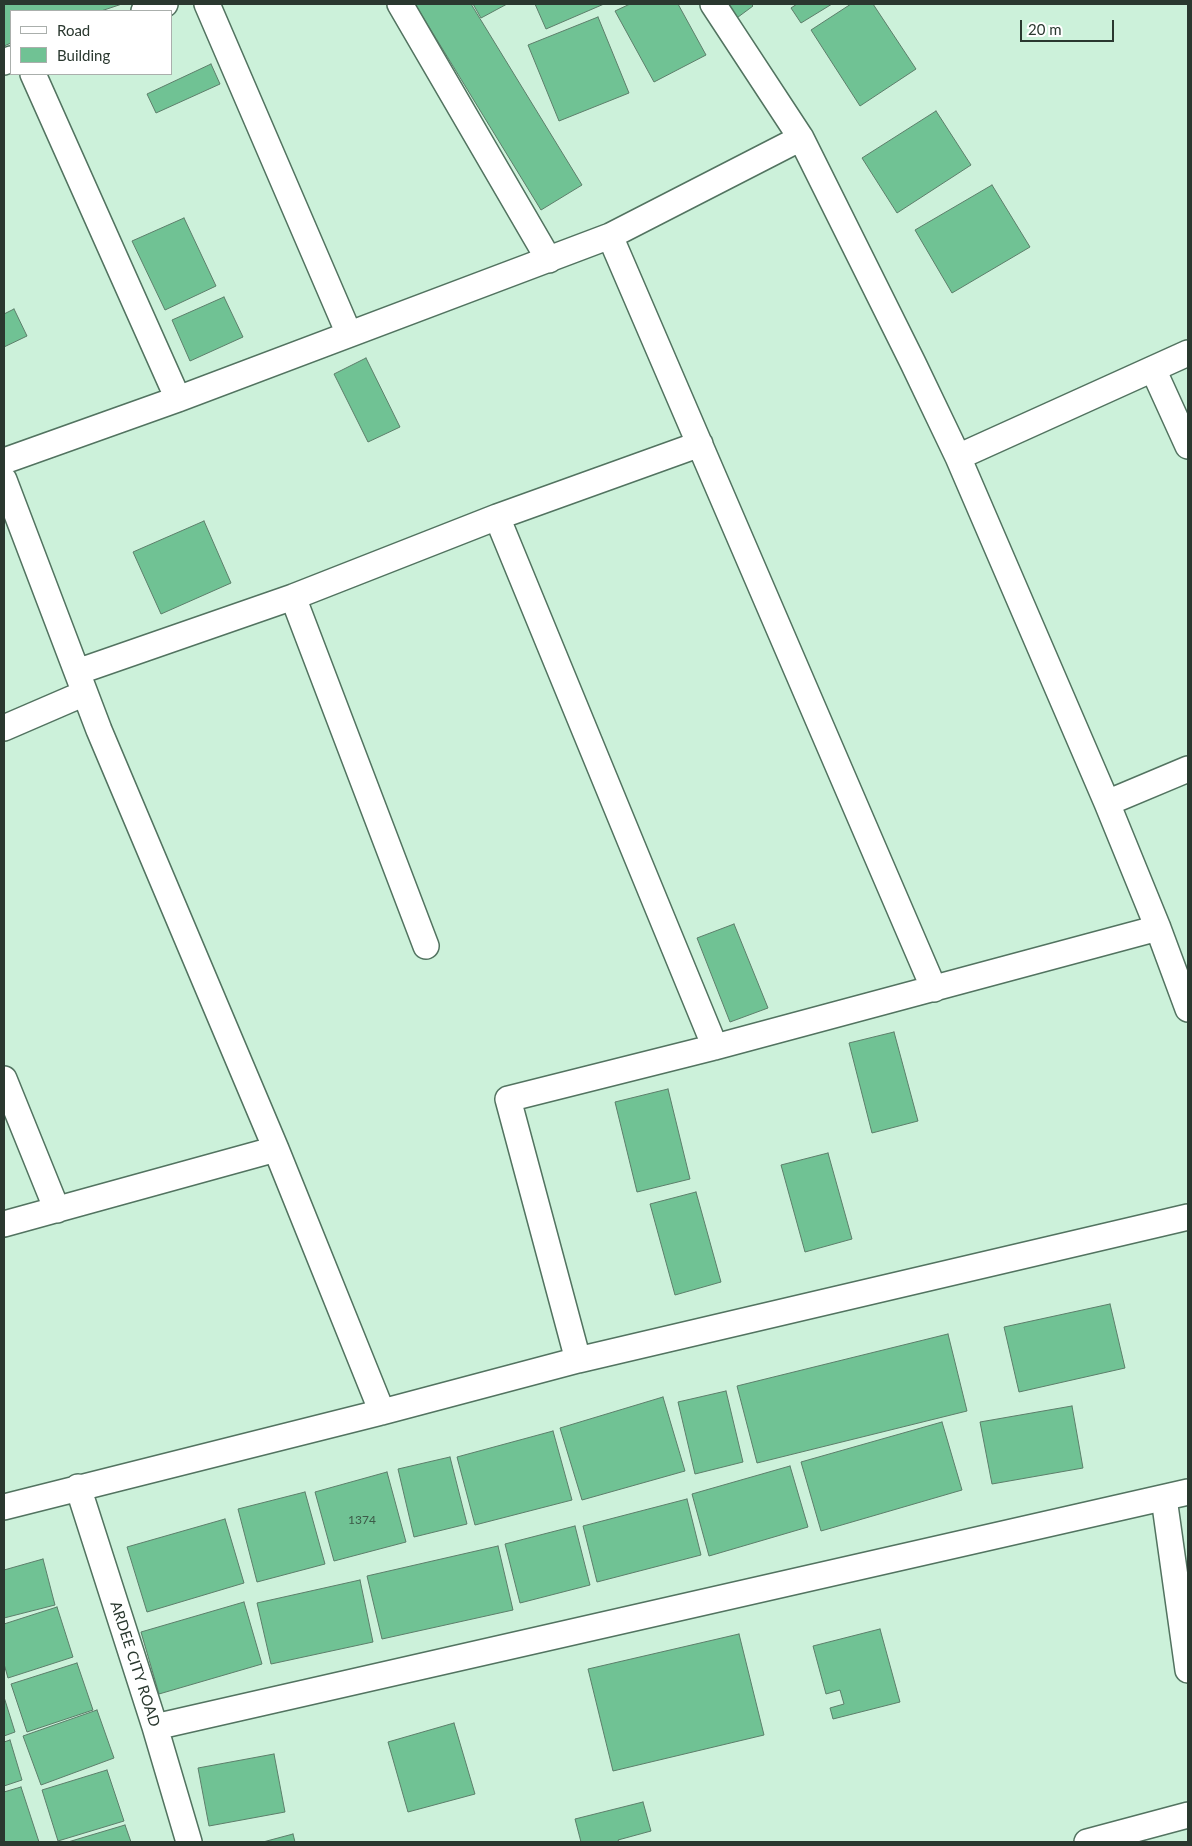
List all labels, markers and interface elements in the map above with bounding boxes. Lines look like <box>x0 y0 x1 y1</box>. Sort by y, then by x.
legend <box>10 10 172 75</box>
scale bar <box>1022 10 1116 42</box>
text: 20 m <box>1028 20 1062 38</box>
text: Road <box>57 21 90 39</box>
text: Building <box>57 46 110 64</box>
house number: 1374 <box>348 1513 376 1527</box>
street label: ARDEE CITY ROAD <box>106 1599 164 1729</box>

